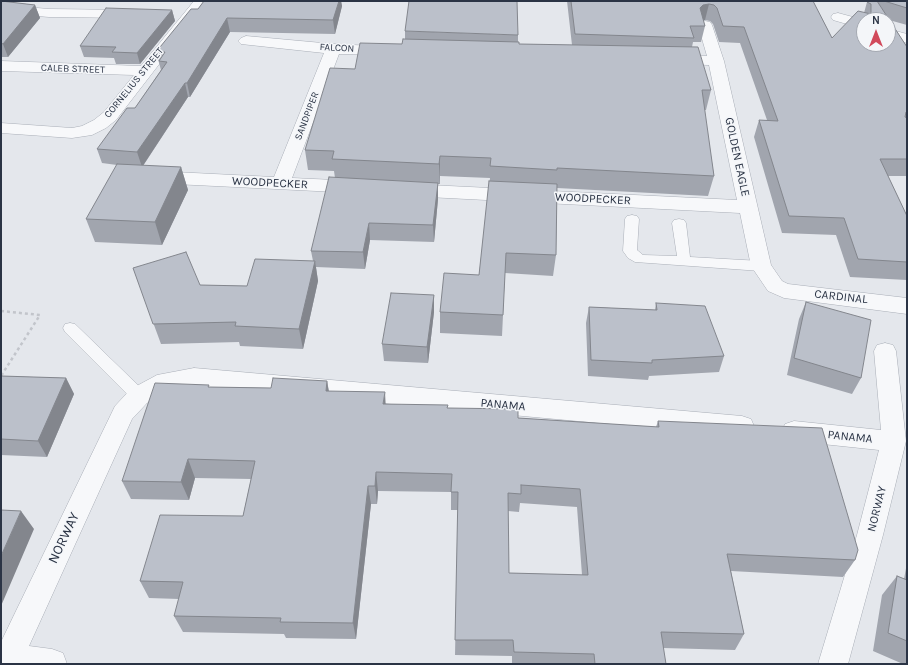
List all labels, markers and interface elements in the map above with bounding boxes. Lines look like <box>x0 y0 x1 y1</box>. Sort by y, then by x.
north arrow <box>856 12 896 52</box>
text: N <box>872 14 880 27</box>
street label: FALCON <box>319 41 355 55</box>
street label: CORNELIUS STREET <box>102 45 166 121</box>
street label: CALEB STREET <box>41 62 105 76</box>
street label: SANDPIPER <box>292 90 322 142</box>
street label: GOLDEN EAGLE <box>722 116 752 198</box>
street label: WOODPECKER <box>232 174 308 192</box>
street label: WOODPECKER <box>555 190 631 208</box>
street label: CARDINAL <box>814 287 868 307</box>
street label: PANAMA <box>480 396 526 414</box>
street label: PANAMA <box>827 427 873 447</box>
street label: NORWAY <box>864 485 890 533</box>
street label: NORWAY <box>45 510 83 566</box>

